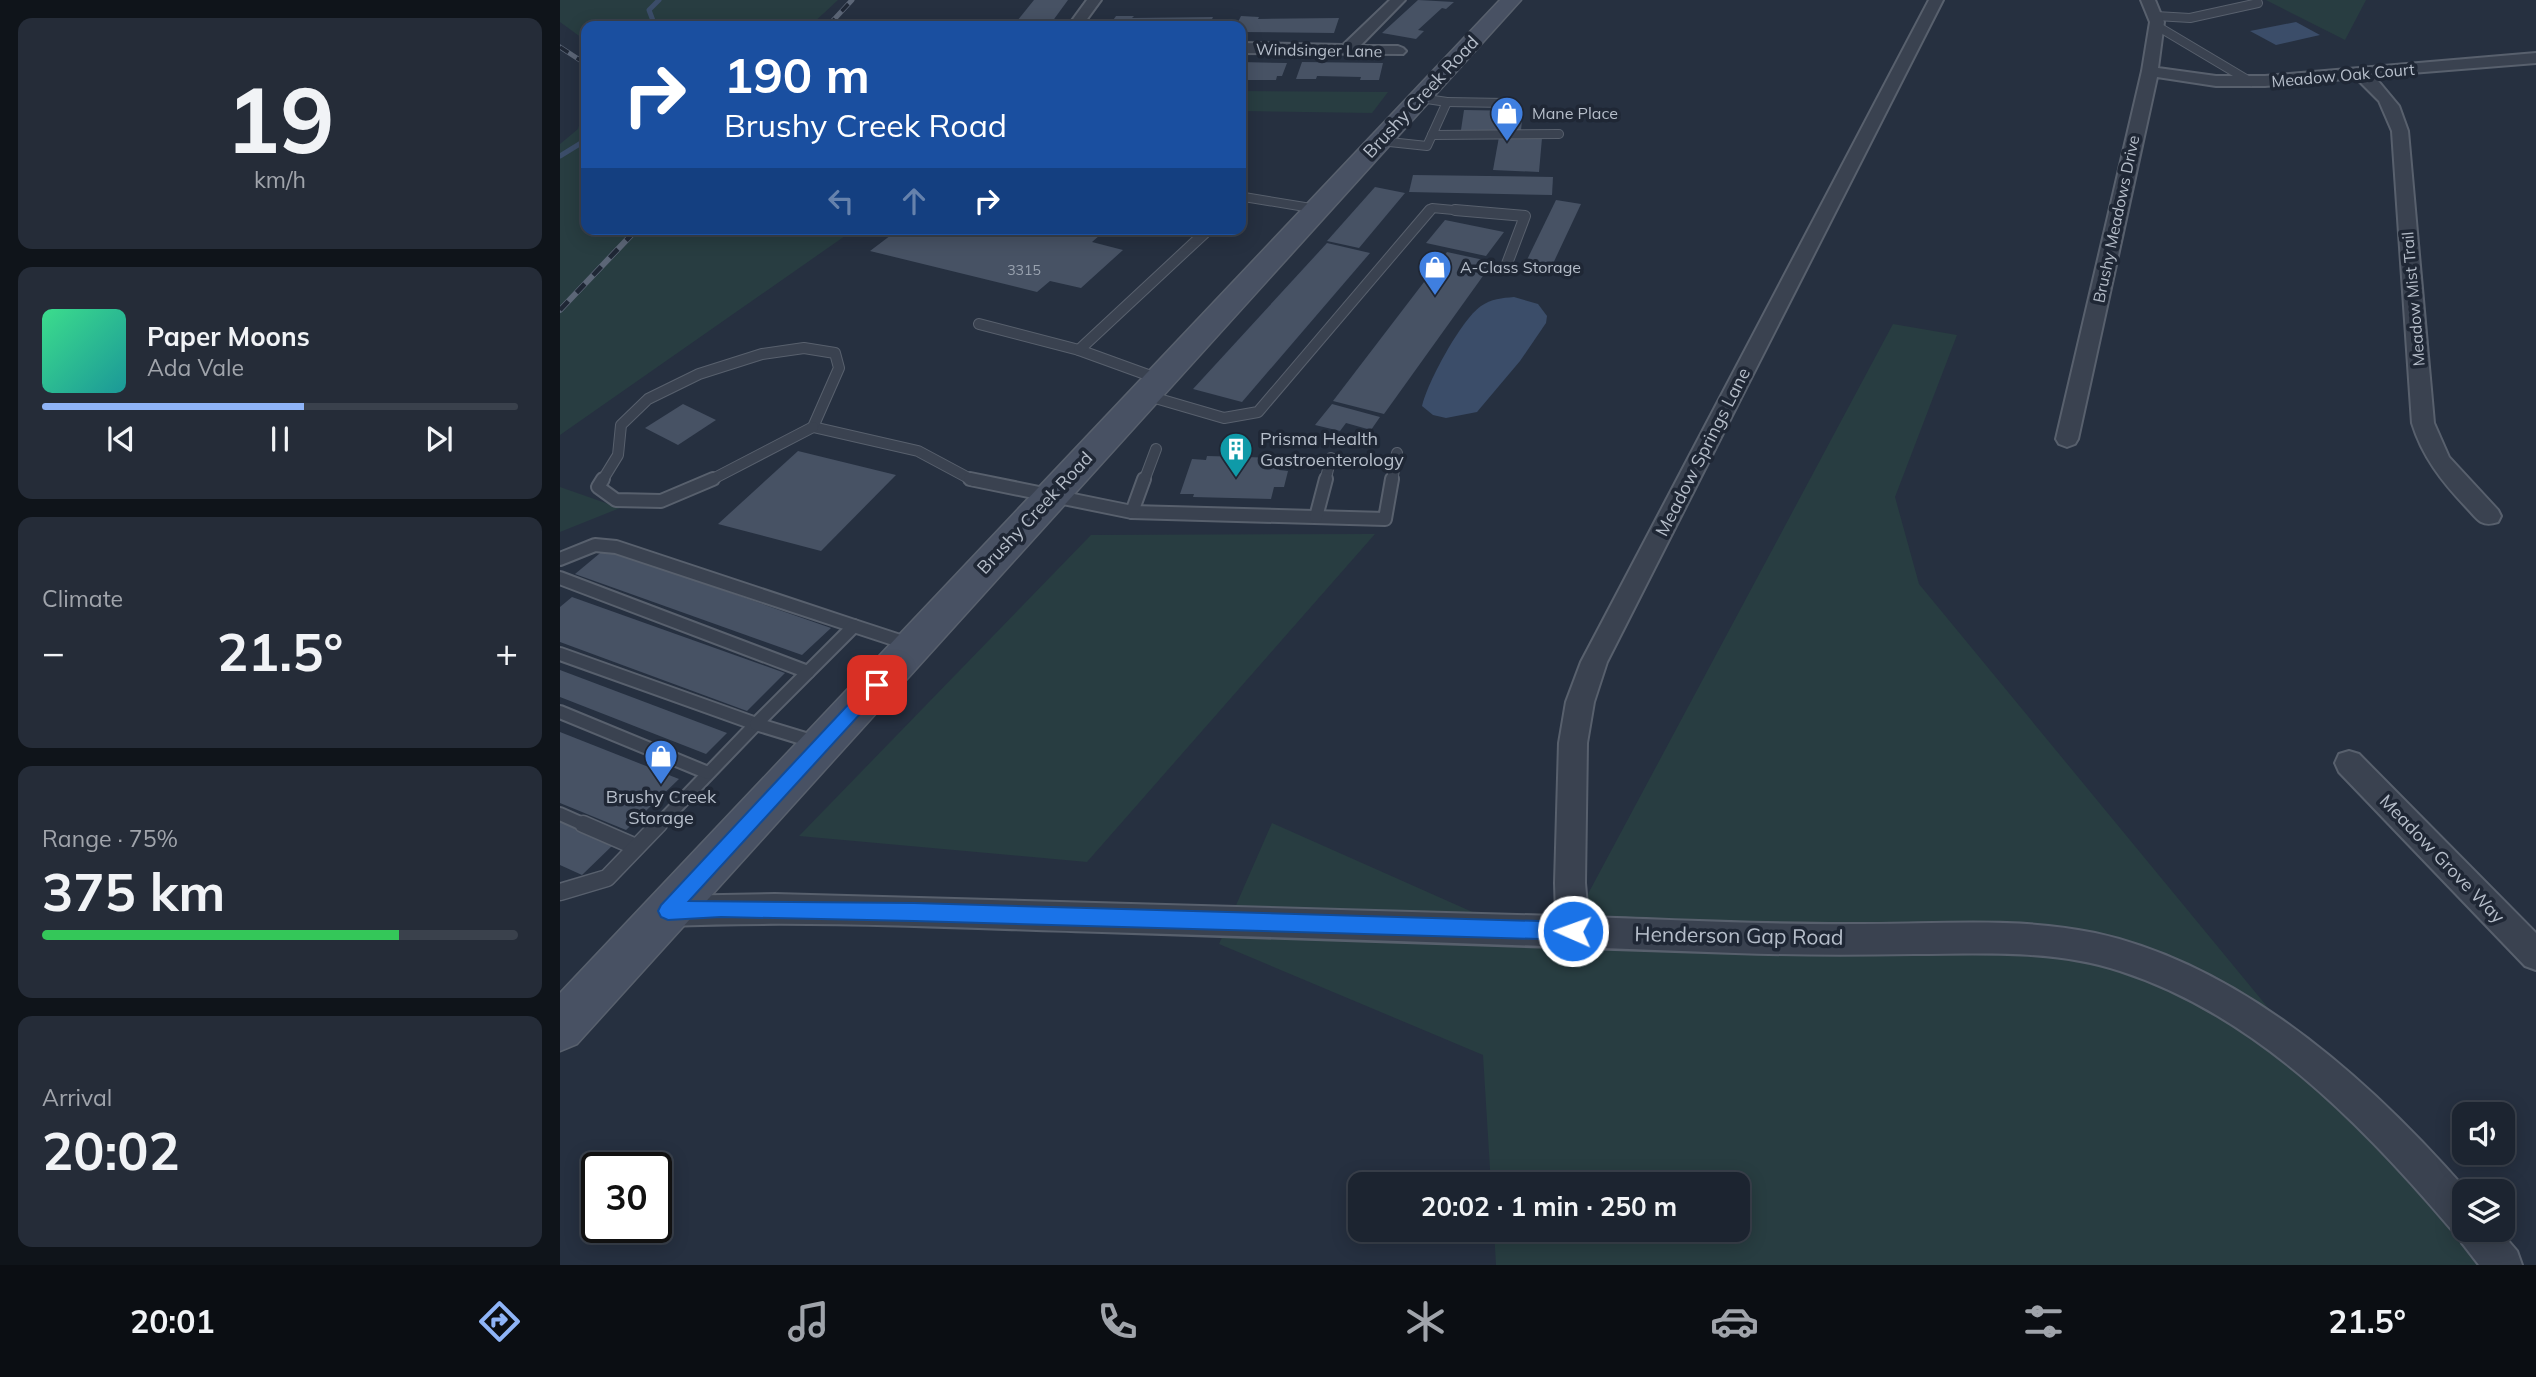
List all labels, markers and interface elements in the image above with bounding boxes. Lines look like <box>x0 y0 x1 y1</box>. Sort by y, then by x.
street label: Brushy Creek Road <box>1358 31 1483 163</box>
street label: Windsinger Lane <box>1256 39 1382 61</box>
text: 190 m <box>724 44 870 105</box>
icon: right <box>609 49 700 140</box>
street label: Meadow Oak Court <box>2271 59 2416 91</box>
text: 19 <box>225 62 335 176</box>
shop icon: Mane Place <box>1488 94 1526 143</box>
place label: Mane Place <box>1532 103 1618 123</box>
text: Brushy Creek Road <box>724 105 1007 145</box>
street label: Brushy Meadows Drive <box>2088 133 2144 305</box>
text: km/h <box>254 165 306 194</box>
icon: left <box>822 182 860 220</box>
icon: ahead <box>895 182 933 220</box>
icon: right <box>968 182 1006 220</box>
street label: Meadow Mist Trail <box>2397 231 2429 367</box>
shop icon: A-Class Storage <box>1416 248 1454 297</box>
place label: A-Class Storage <box>1460 257 1581 277</box>
house number: 3315 <box>1007 261 1041 279</box>
text: Paper Moons <box>147 320 310 353</box>
text: Ada Vale <box>147 353 244 382</box>
street label: Meadow Springs Lane <box>1650 364 1755 540</box>
icon: previous <box>102 420 140 458</box>
icon: pause <box>261 420 299 458</box>
icon: next <box>420 420 458 458</box>
place label: Prisma Health Gastroenterology <box>1260 427 1404 471</box>
building icon: Prisma Health Gastroenterology <box>1217 430 1255 479</box>
street label: Brushy Creek Road <box>972 447 1097 579</box>
text: Climate <box>42 584 123 613</box>
text: 21.5° <box>217 619 343 684</box>
text: − <box>42 628 65 676</box>
text: + <box>495 628 518 676</box>
pin <box>847 655 907 715</box>
icon: arrive <box>858 666 896 704</box>
shop icon: Brushy Creek Storage <box>642 737 680 786</box>
place label: Brushy Creek Storage <box>606 785 717 829</box>
street label: Meadow Grove Way <box>2375 789 2510 928</box>
text: Range · 75% <box>42 824 178 853</box>
text: 375 km <box>42 859 225 924</box>
position arrow <box>1536 894 1610 968</box>
street label: Henderson Gap Road <box>1634 920 1844 950</box>
text: Arrival <box>42 1083 112 1112</box>
map controls <box>2452 1102 2515 1242</box>
button: sound <box>2452 1102 2515 1165</box>
text: 20:02 <box>42 1118 180 1183</box>
speed limit sign: 30 <box>581 1152 672 1243</box>
button: layers <box>2452 1179 2515 1242</box>
text: 20:02 · 1 min · 250 m <box>1421 1190 1677 1223</box>
icon: directions <box>475 1297 524 1346</box>
icon: music <box>784 1297 833 1346</box>
icon: phone <box>1093 1297 1142 1346</box>
icon: climate <box>1401 1297 1450 1346</box>
icon: car <box>1710 1297 1759 1346</box>
icon: filters <box>2019 1297 2068 1346</box>
text: 20:01 <box>130 1301 215 1341</box>
text: 21.5° <box>2328 1301 2406 1341</box>

